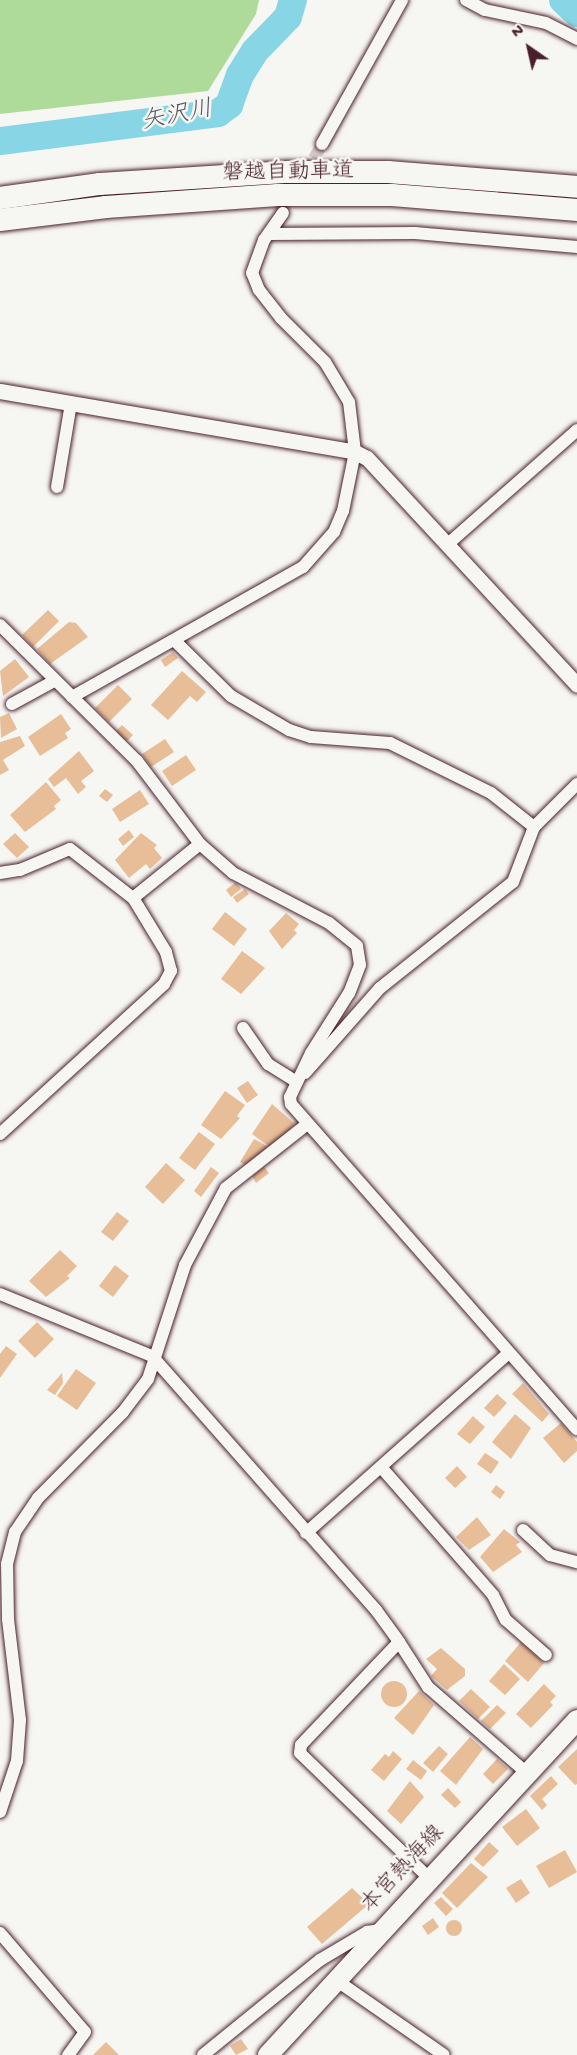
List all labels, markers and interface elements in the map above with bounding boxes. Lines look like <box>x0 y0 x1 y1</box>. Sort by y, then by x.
north arrow <box>499 18 559 78</box>
text: N <box>509 22 528 43</box>
water label: 矢沢川 <box>139 96 215 138</box>
street label: 磐越自動車道 <box>222 160 354 188</box>
street label: 本宮熱海線 <box>357 1821 451 1919</box>

